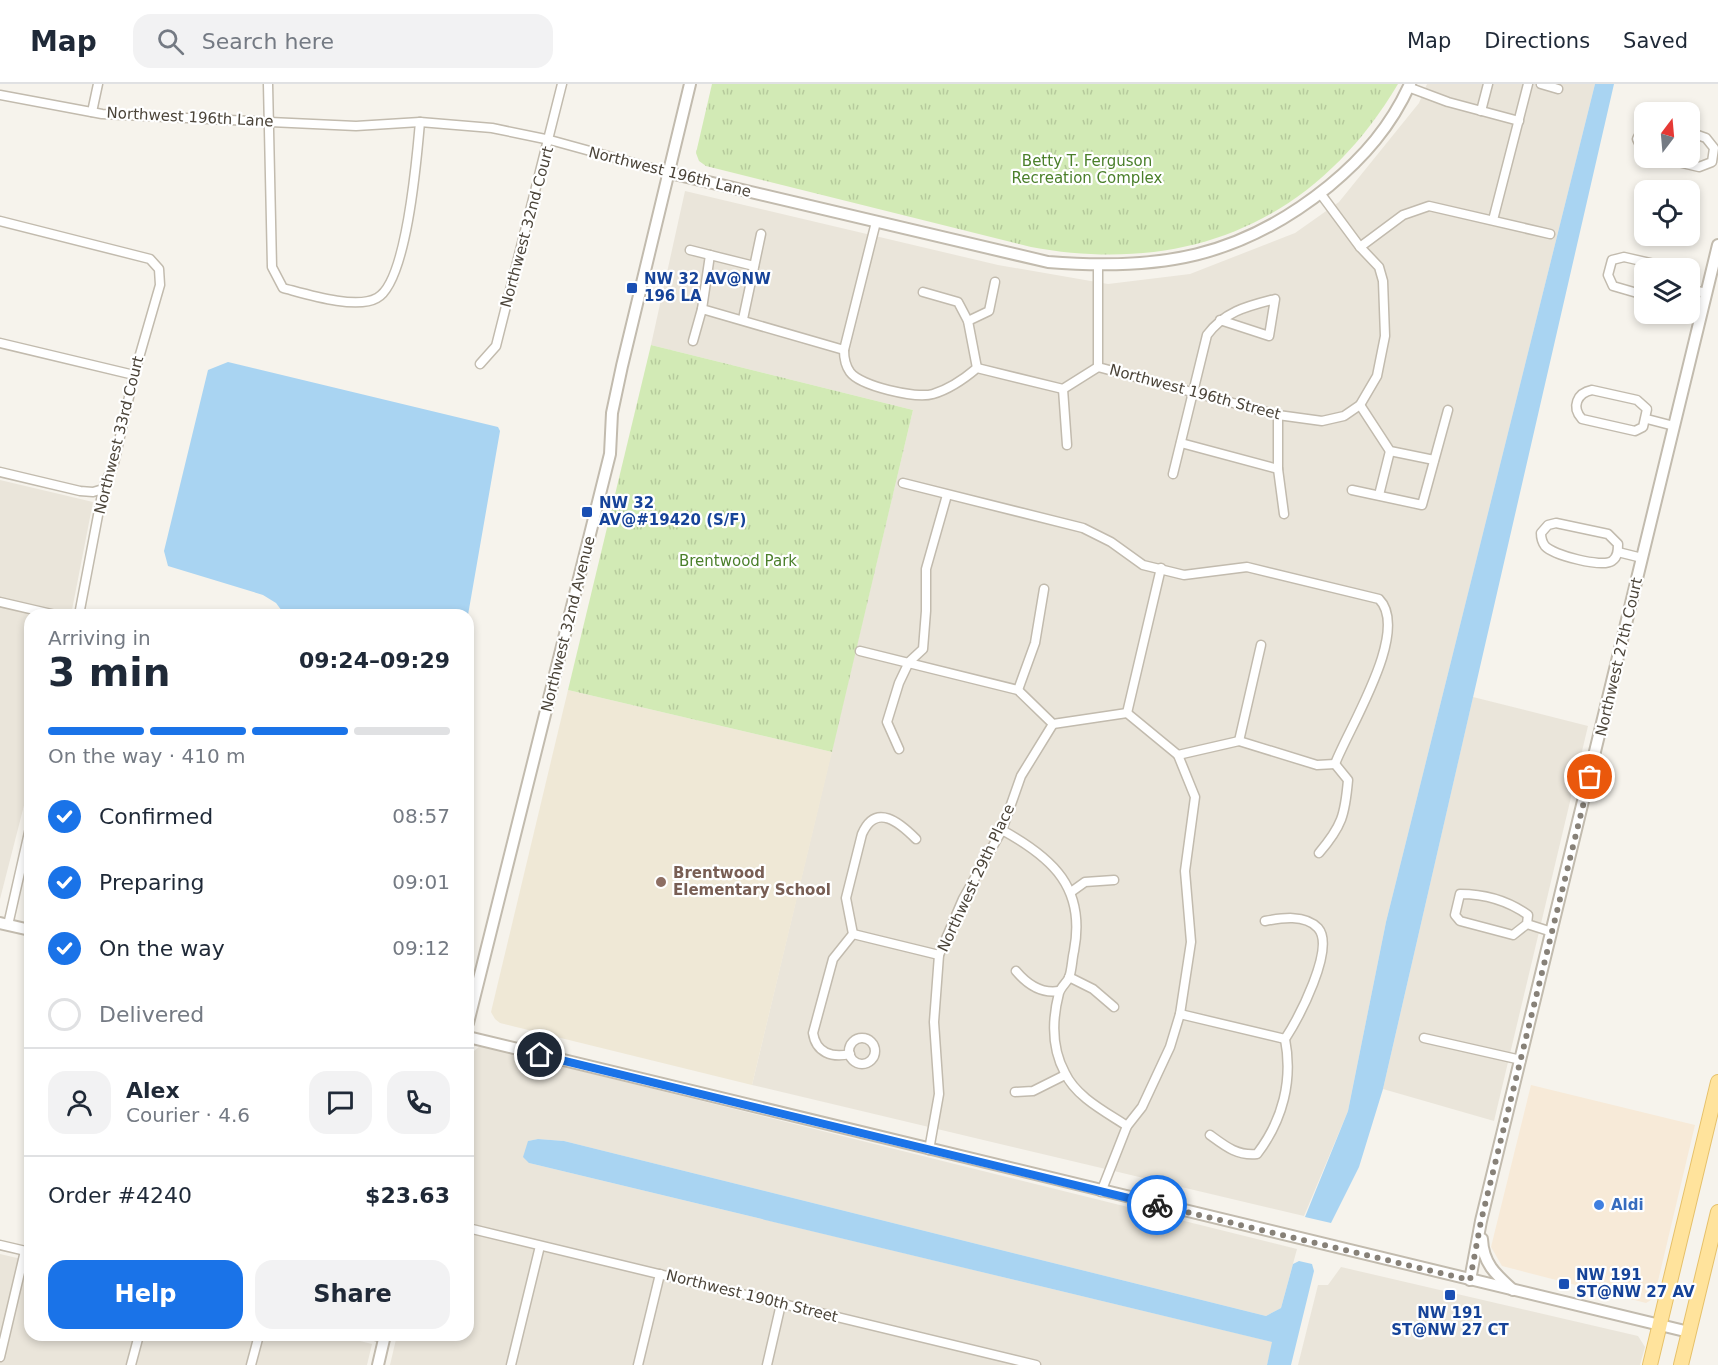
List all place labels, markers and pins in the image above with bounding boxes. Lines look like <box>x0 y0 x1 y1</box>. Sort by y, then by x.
place label: NW 32 AV@NW 196 LA <box>644 270 771 305</box>
marker: NW 32 AV@NW 196 LA <box>625 281 639 295</box>
place label: NW 32 AV@#19420 (S/F) <box>599 494 746 529</box>
marker: NW 32 AV@#19420 (S/F) <box>580 505 594 519</box>
pin <box>1564 751 1615 802</box>
place label: Brentwood Elementary School <box>673 864 831 899</box>
marker: Brentwood Elementary School <box>654 875 668 889</box>
pin <box>514 1029 565 1080</box>
place label: Aldi <box>1611 1196 1644 1214</box>
marker: Aldi <box>1592 1198 1606 1212</box>
place label: NW 191 ST@NW 27 AV <box>1576 1266 1695 1301</box>
marker: NW 191 ST@NW 27 AV <box>1557 1277 1571 1291</box>
marker: NW 191 ST@NW 27 CT <box>1443 1288 1457 1302</box>
place label: NW 191 ST@NW 27 CT <box>1391 1304 1510 1339</box>

